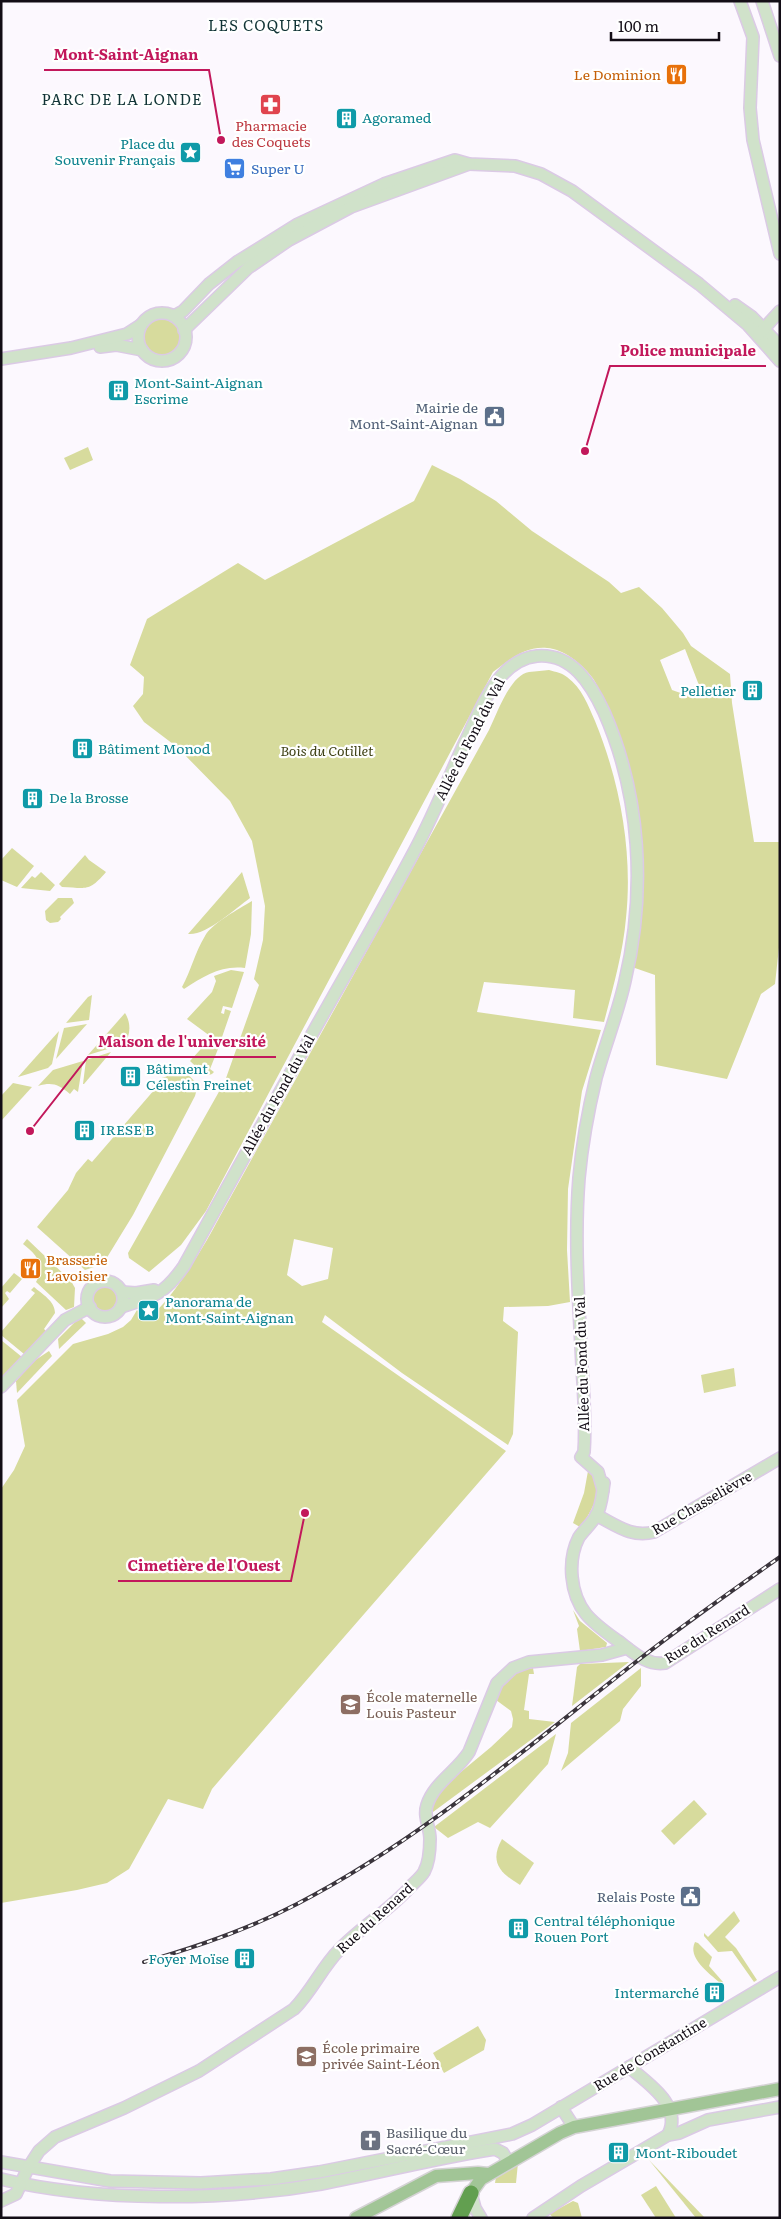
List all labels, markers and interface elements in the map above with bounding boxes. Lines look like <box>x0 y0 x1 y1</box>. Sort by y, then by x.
scale bar <box>611 10 718 42</box>
district label: LES COQUETS <box>208 13 324 36</box>
text: 100 m <box>618 14 659 37</box>
callout: Mont-Saint-Aignan <box>44 40 209 70</box>
text: Mont-Saint-Aignan <box>54 42 199 65</box>
restaurant icon: Le Dominion <box>665 63 689 87</box>
place label: Le Dominion <box>574 64 661 84</box>
district label: PARC DE LA LONDE <box>42 87 202 110</box>
pharmacy icon: Pharmacie des Coquets <box>259 92 283 116</box>
building icon: Agoramed <box>334 106 358 130</box>
place label: Agoramed <box>362 107 432 127</box>
place label: Pharmacie des Coquets <box>232 115 310 151</box>
place label: Place du Souvenir Français <box>55 133 175 169</box>
place icon: Place du Souvenir Français <box>179 140 203 164</box>
supermarket icon: Super U <box>223 157 247 181</box>
place label: Super U <box>251 158 305 178</box>
callout: Police municipale <box>610 336 766 366</box>
text: Police municipale <box>620 338 757 361</box>
place label: Mont-Saint-Aignan Escrime <box>134 372 263 408</box>
building icon: Mont-Saint-Aignan Escrime <box>106 379 130 403</box>
place label: Mairie de Mont-Saint-Aignan <box>349 397 478 433</box>
public building icon: Mairie de Mont-Saint-Aignan <box>482 404 506 428</box>
street label: Allée du Fond du Val <box>430 674 509 803</box>
building icon: Pelletier <box>740 679 764 703</box>
place label: Pelletier <box>680 680 736 700</box>
building icon: Bâtiment Monod <box>70 737 94 761</box>
place label: Bâtiment Monod <box>98 738 211 758</box>
park label: Bois du Cotillet <box>280 740 374 760</box>
building icon: De la Brosse <box>21 786 45 810</box>
place label: De la Brosse <box>49 787 128 807</box>
callout: Maison de l'université <box>88 1027 276 1057</box>
text: Maison de l'université <box>98 1029 266 1052</box>
street label: Allée du Fond du Val <box>236 1030 319 1158</box>
place label: Bâtiment Célestin Freinet <box>146 1058 252 1094</box>
building icon: Bâtiment Célestin Freinet <box>118 1065 142 1089</box>
building icon: IRESE B <box>72 1118 96 1142</box>
place label: IRESE B <box>100 1119 154 1139</box>
place label: Brasserie Lavoisier <box>46 1249 108 1285</box>
restaurant icon: Brasserie Lavoisier <box>18 1256 42 1280</box>
place label: Panorama de Mont-Saint-Aignan <box>165 1291 294 1327</box>
street label: Allée du Fond du Val <box>569 1296 593 1432</box>
place icon: Panorama de Mont-Saint-Aignan <box>137 1298 161 1322</box>
street label: Rue Chasselièvre <box>648 1465 755 1539</box>
callout: Cimetière de l'Ouest <box>118 1551 291 1581</box>
text: Cimetière de l'Ouest <box>127 1553 281 1576</box>
street label: Rue du Renard <box>660 1599 753 1667</box>
place label: École maternelle Louis Pasteur <box>366 1686 477 1722</box>
school or university icon: École maternelle Louis Pasteur <box>338 1693 362 1717</box>
street label: Rue du Renard <box>332 1877 417 1957</box>
public building icon: Relais Poste <box>679 1885 703 1909</box>
place label: Relais Poste <box>597 1886 675 1906</box>
place label: Central téléphonique Rouen Port <box>534 1910 675 1946</box>
building icon: Central téléphonique Rouen Port <box>506 1917 530 1941</box>
building icon: Foyer Moïse <box>233 1947 257 1971</box>
place label: Foyer Moïse <box>148 1948 229 1968</box>
building icon: Intermarché <box>703 1981 727 2005</box>
place label: Intermarché <box>614 1982 699 2002</box>
street label: Rue de Constantine <box>589 2011 710 2095</box>
place label: École primaire privée Saint-Léon <box>322 2037 440 2073</box>
school or university icon: École primaire privée Saint-Léon <box>294 2044 318 2068</box>
place label: Basilique du Sacré-Cœur <box>386 2122 468 2158</box>
church icon: Basilique du Sacré-Cœur <box>358 2129 382 2153</box>
building icon: Mont-Riboudet <box>607 2141 631 2165</box>
place label: Mont-Riboudet <box>635 2142 738 2162</box>

